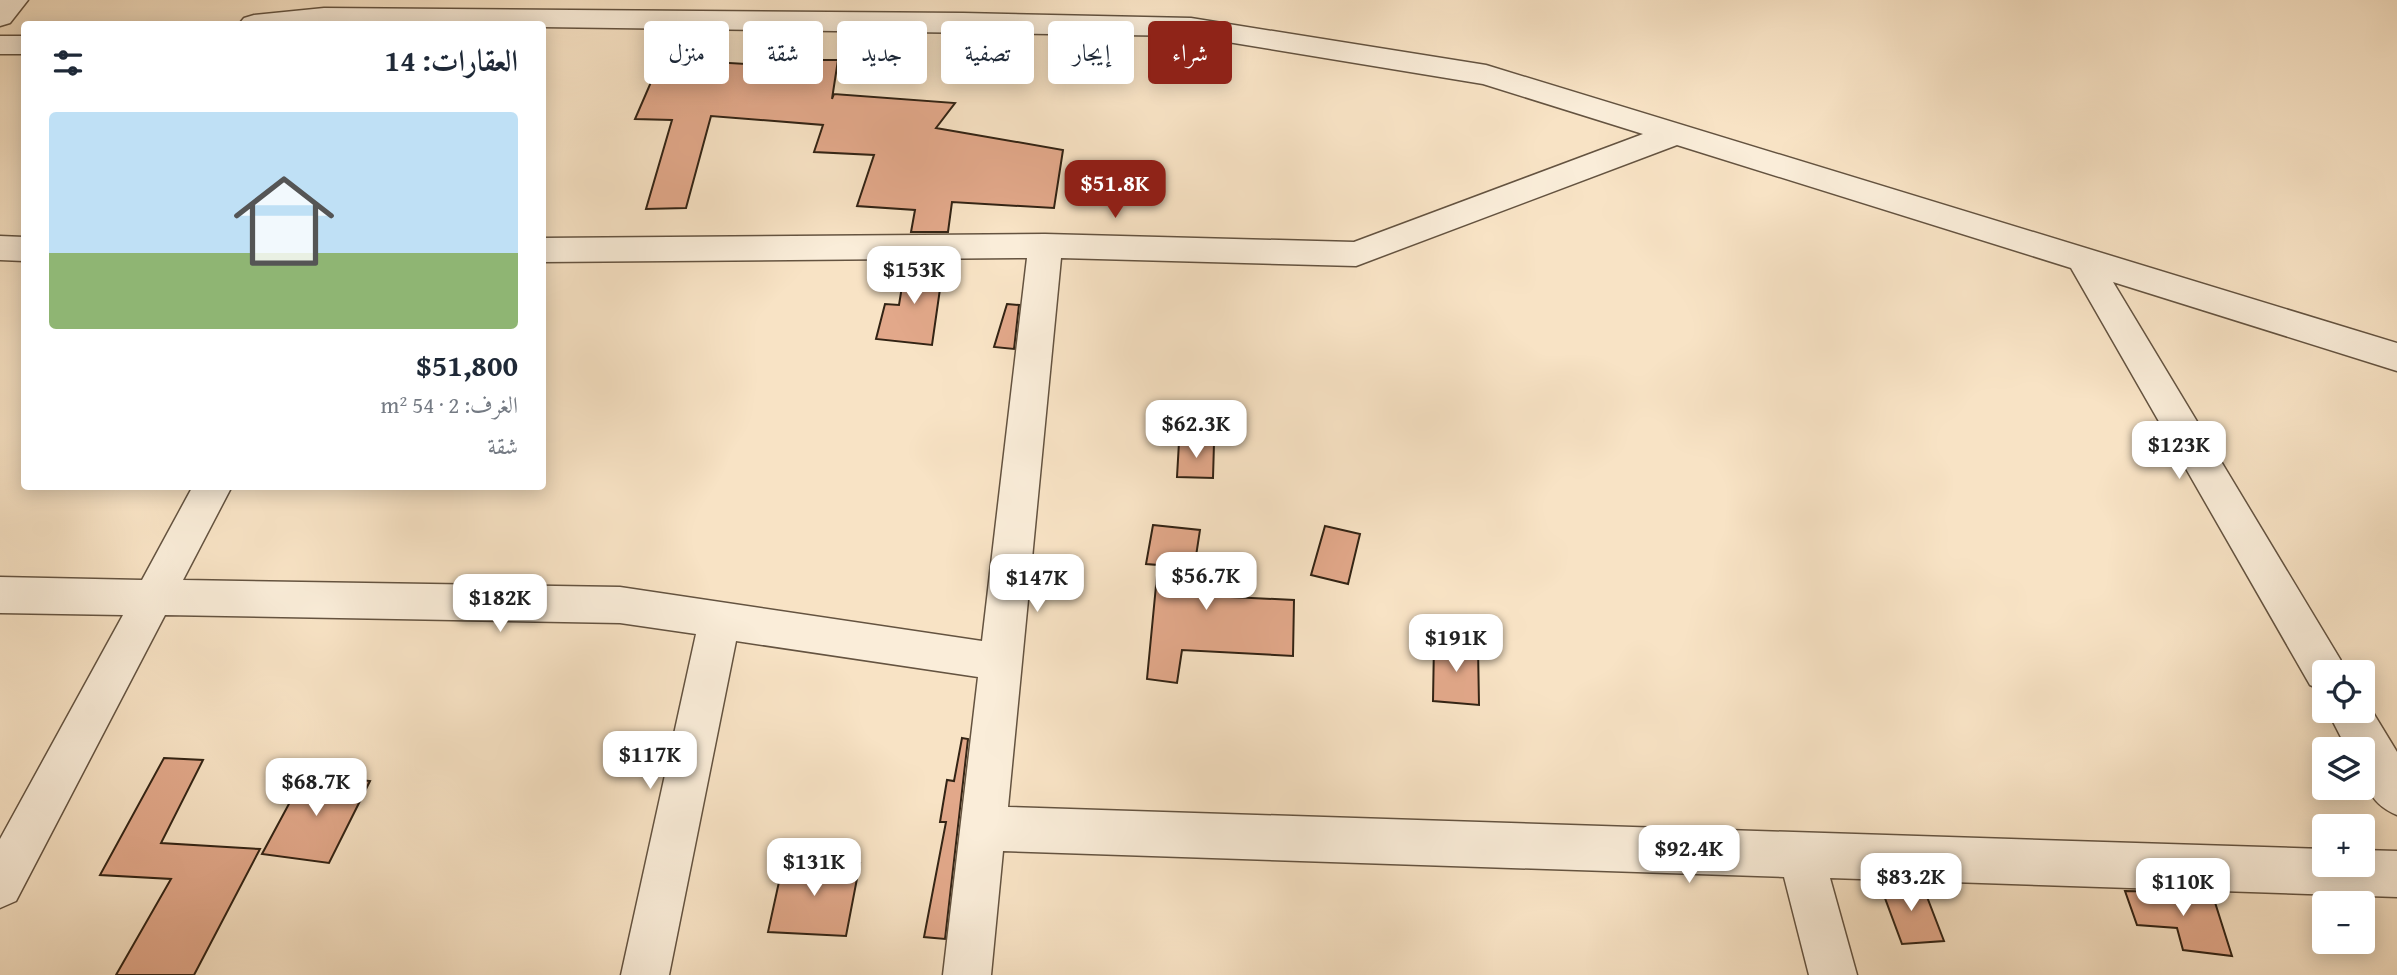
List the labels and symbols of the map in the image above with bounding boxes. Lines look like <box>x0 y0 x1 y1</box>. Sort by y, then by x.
pin: $51.8K <box>1058 160 1172 220</box>
pin: $153K <box>865 246 963 306</box>
pin: $62.3K <box>1139 400 1253 460</box>
pin: $123K <box>2130 421 2228 481</box>
pin: $56.7K <box>1149 552 1263 612</box>
pin: $147K <box>988 554 1086 614</box>
pin: $182K <box>451 574 549 634</box>
pin: $191K <box>1407 614 1505 674</box>
pin: $117K <box>601 732 699 791</box>
pin: $68.7K <box>259 758 373 818</box>
pin: $92.4K <box>1632 826 1746 885</box>
pin: $131K <box>765 838 863 898</box>
pin: $83.2K <box>1854 853 1968 913</box>
pin: $110K <box>2134 858 2232 918</box>

